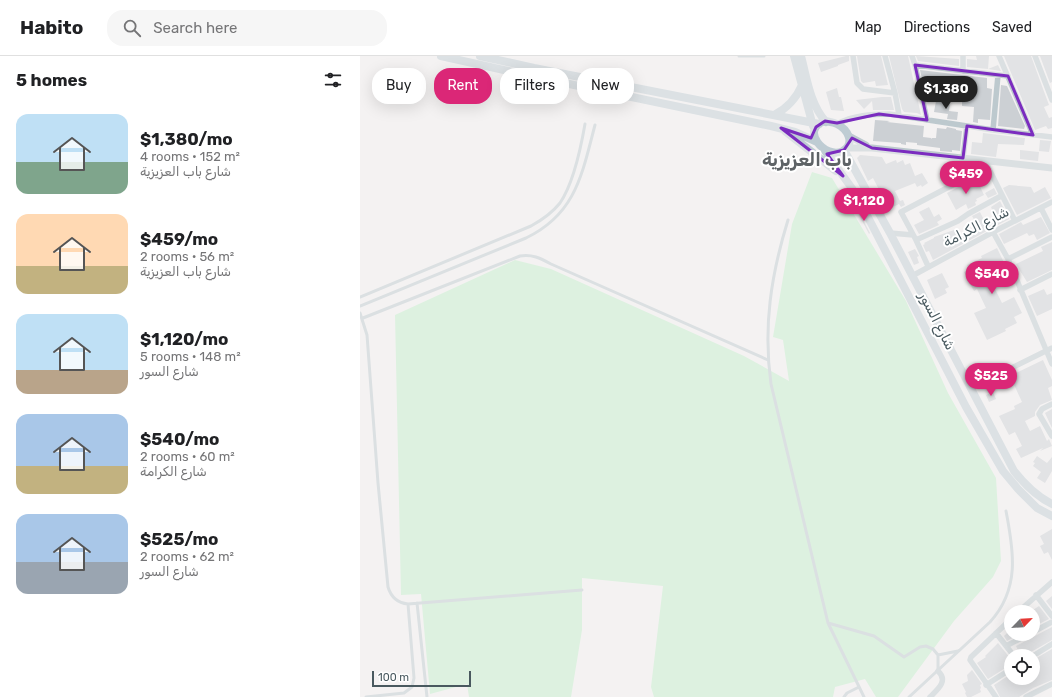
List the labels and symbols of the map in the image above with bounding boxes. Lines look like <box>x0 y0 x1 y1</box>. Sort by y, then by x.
pin: $1,380 <box>913 76 979 110</box>
district label: باب العزيزية <box>762 149 852 171</box>
pin: $459 <box>942 161 990 195</box>
pin: $1,120 <box>831 188 897 222</box>
street label: شارع الكرامة <box>940 203 1013 253</box>
pin: $540 <box>968 261 1016 295</box>
street label: شارع السور <box>913 288 959 354</box>
pin: $525 <box>967 363 1015 397</box>
north arrow <box>1004 605 1040 641</box>
scale bar <box>372 669 471 688</box>

